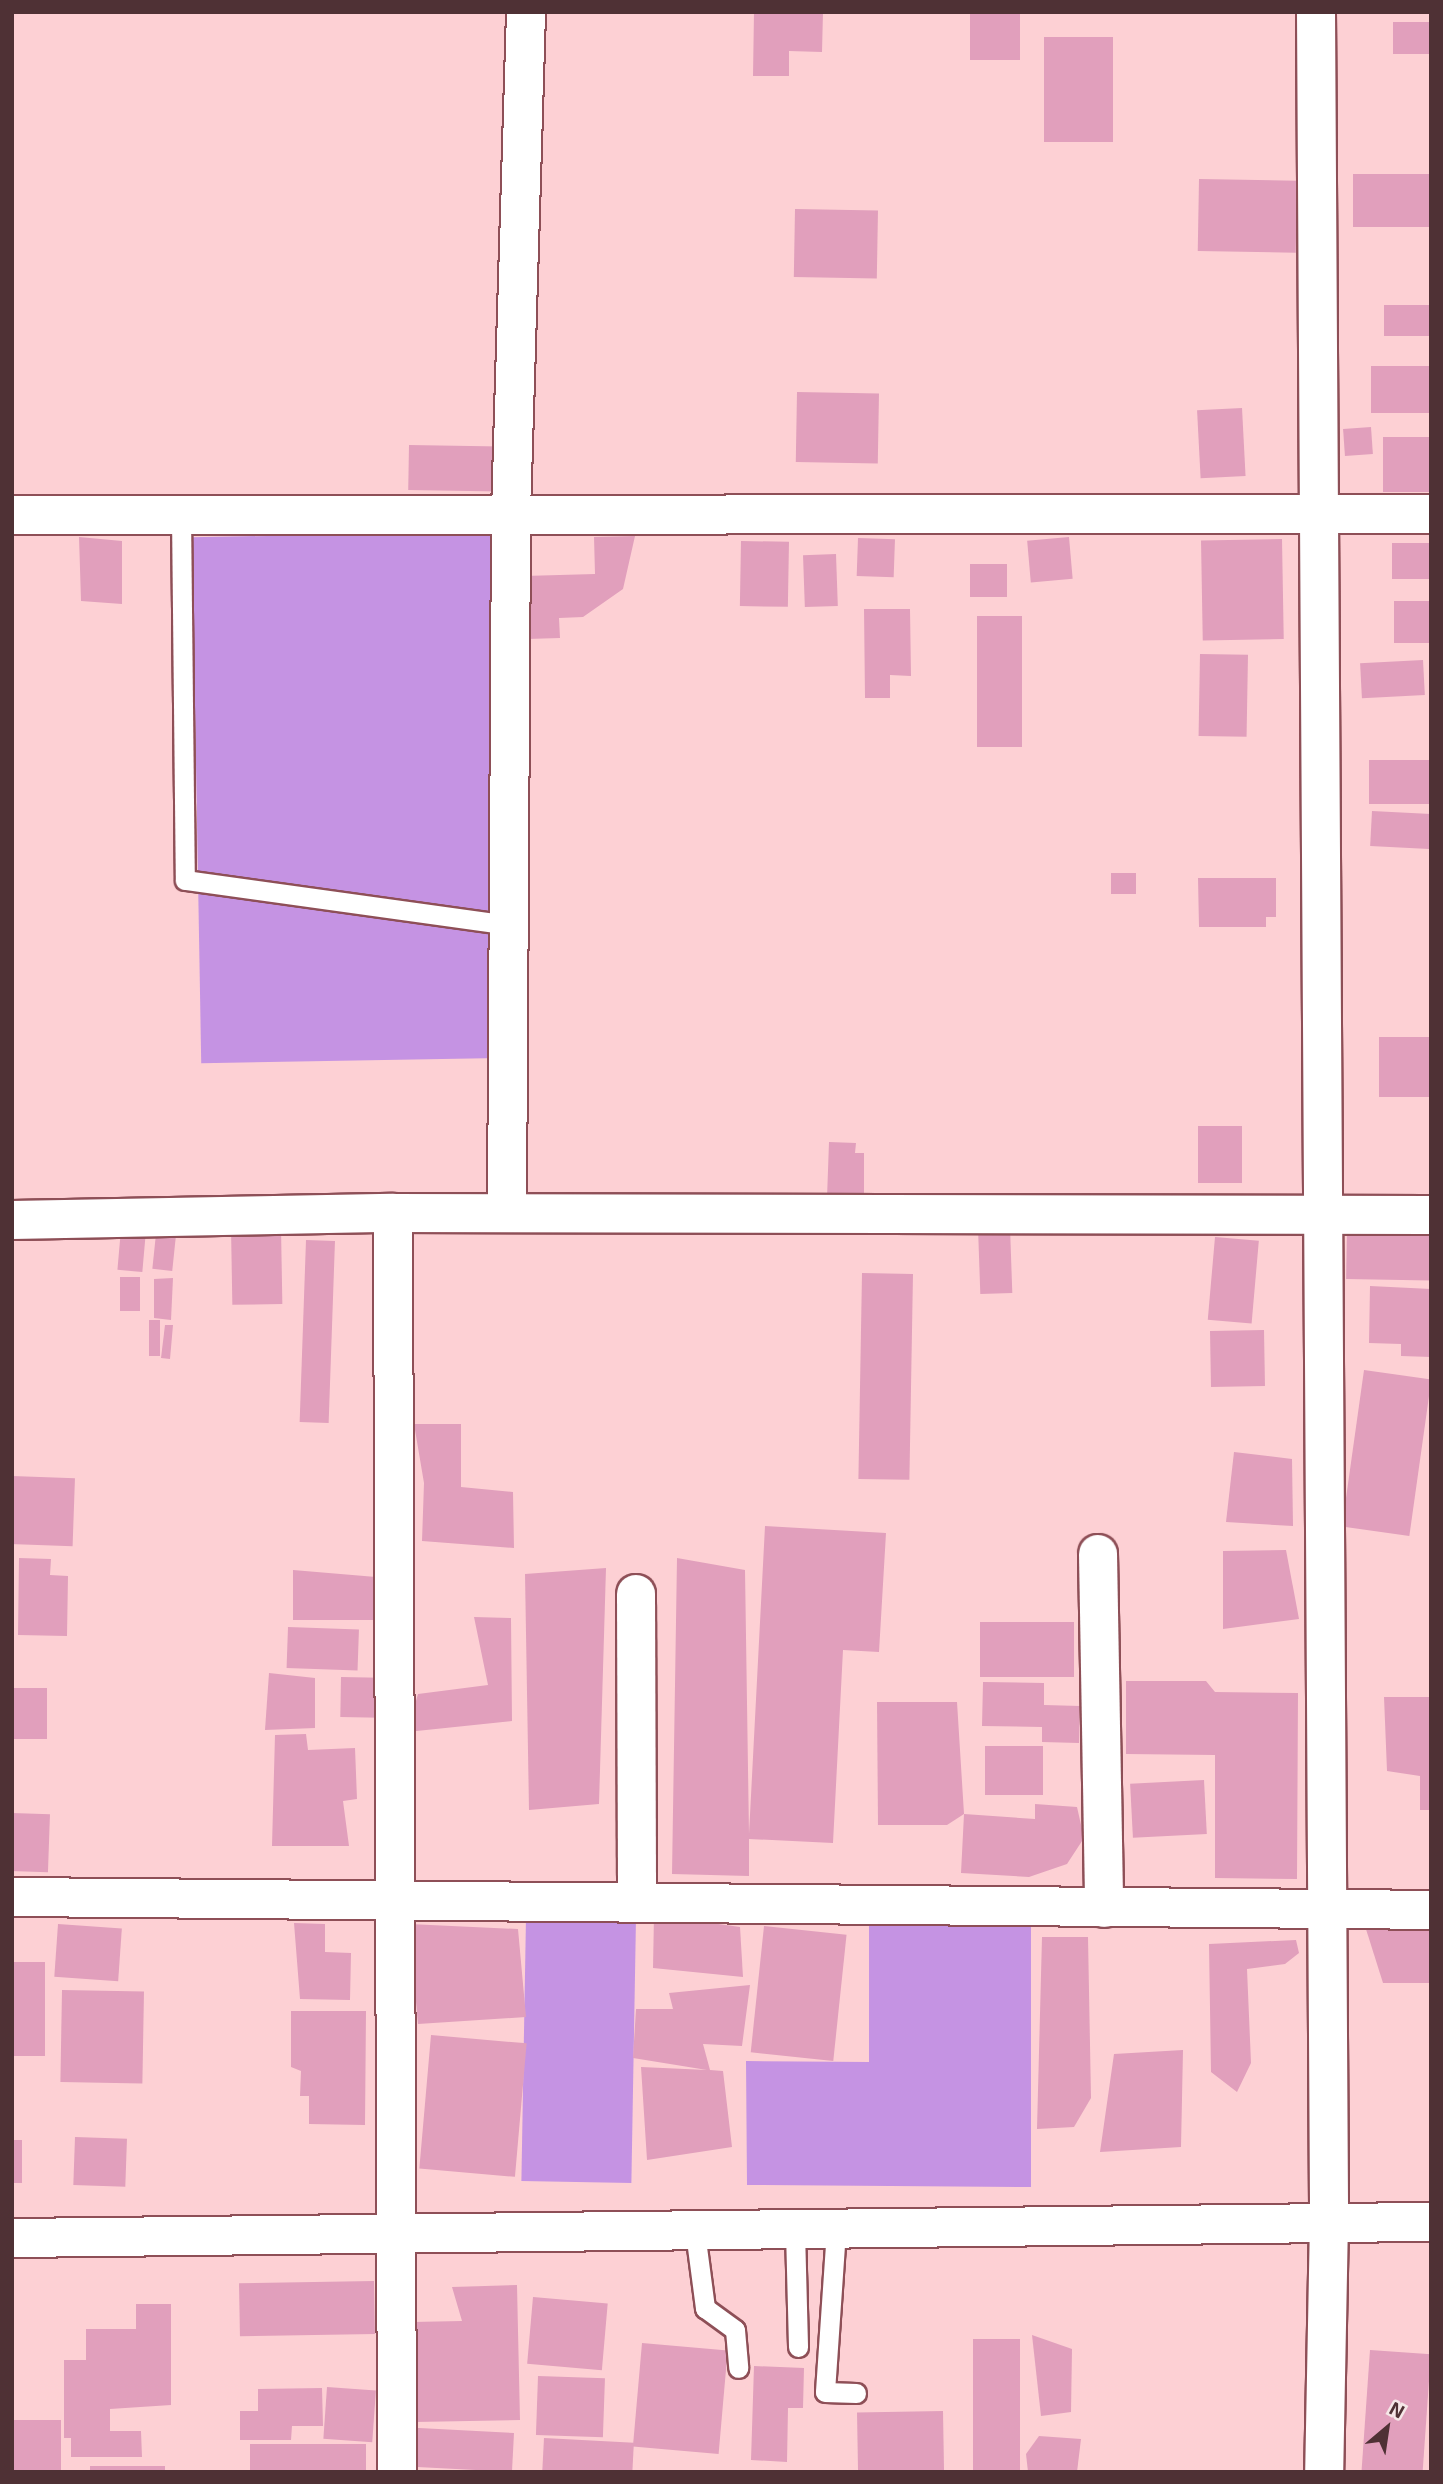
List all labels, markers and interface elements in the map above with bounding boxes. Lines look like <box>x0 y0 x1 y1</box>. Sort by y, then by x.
north arrow <box>1352 2393 1422 2463</box>
text: N <box>1386 2396 1409 2423</box>

